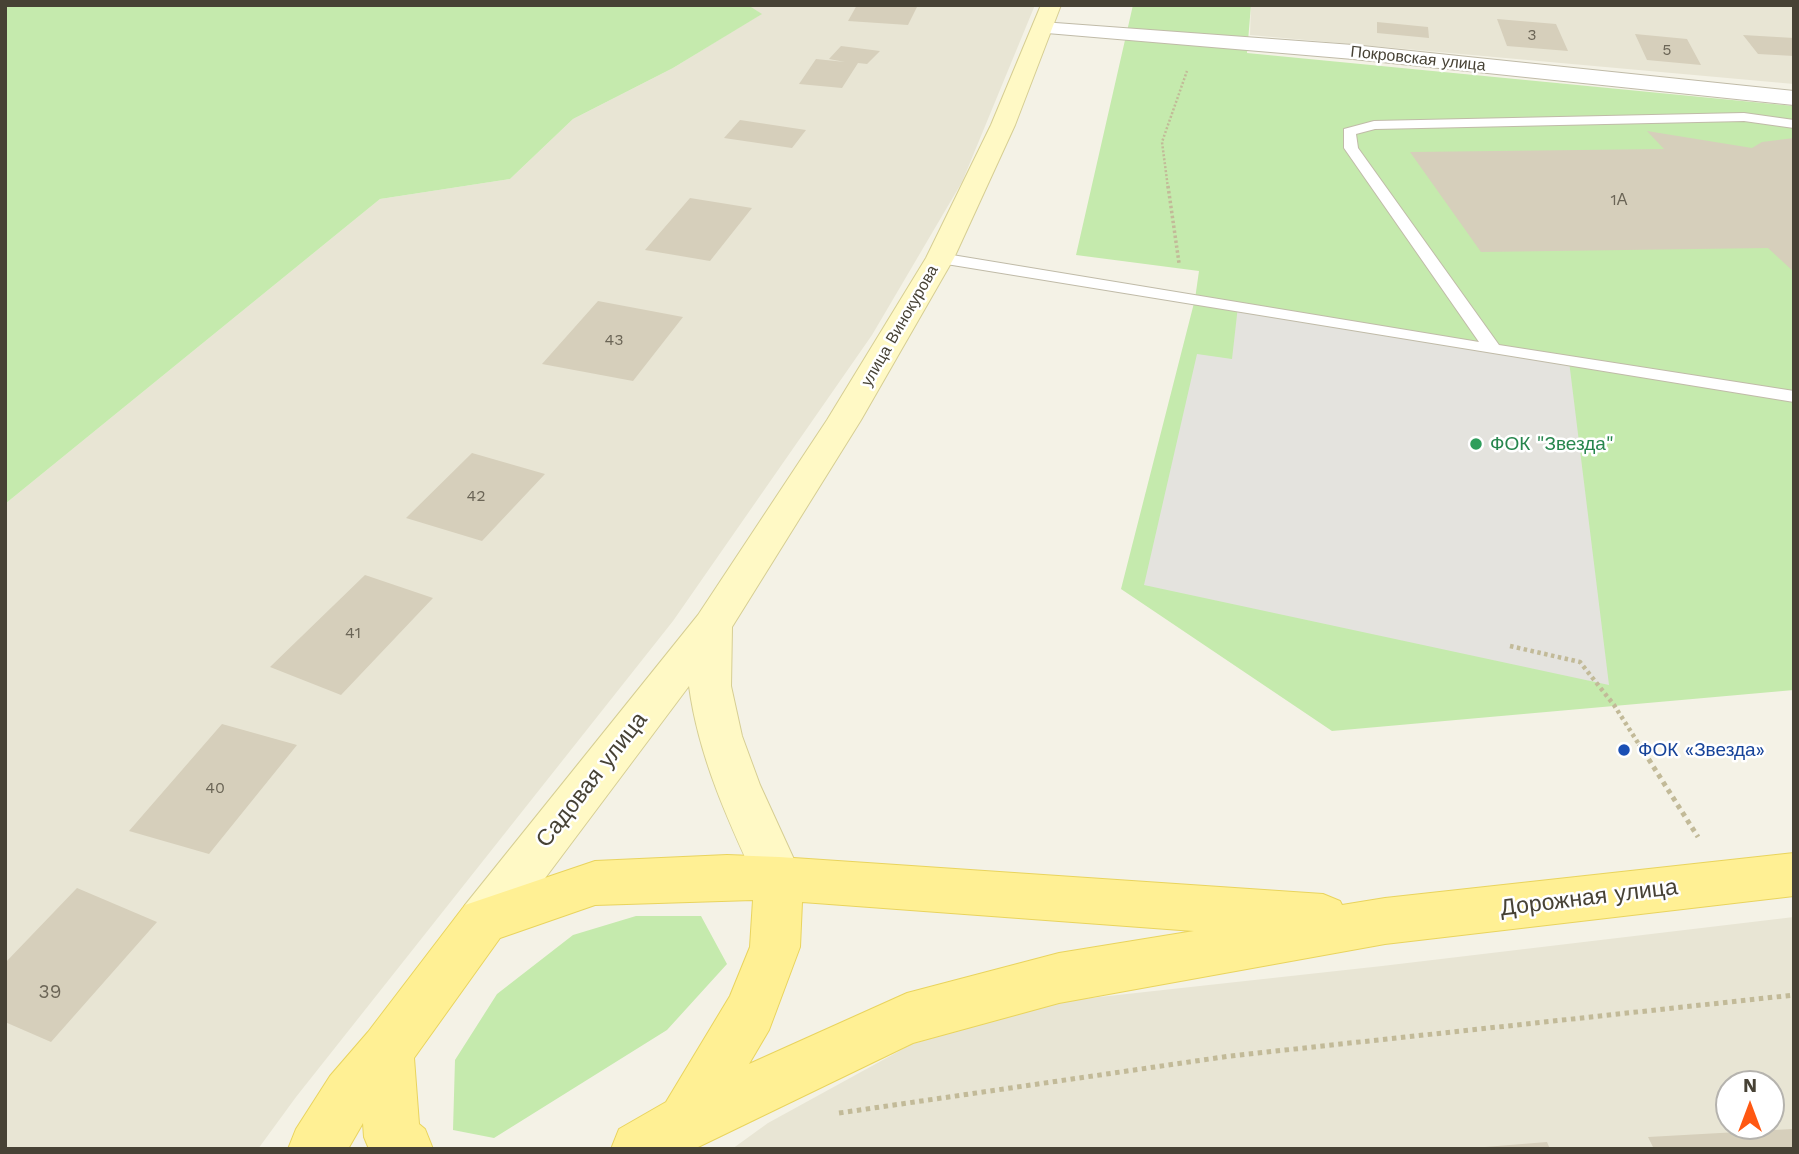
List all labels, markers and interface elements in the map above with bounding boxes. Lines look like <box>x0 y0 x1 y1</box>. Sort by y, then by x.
house number: 3 <box>1527 25 1537 45</box>
house number: 5 <box>1662 40 1672 60</box>
street label: Покровская улица <box>1349 42 1487 76</box>
house number: 1А <box>1611 190 1627 210</box>
street label: улица Винокурова <box>857 262 943 390</box>
house number: 43 <box>604 330 624 350</box>
place label: ФОК "Звезда" <box>1490 433 1614 455</box>
marker: ФОК "Звезда" <box>1468 436 1484 452</box>
house number: 42 <box>466 486 486 506</box>
house number: 41 <box>345 623 361 643</box>
street label: Садовая улица <box>531 707 653 853</box>
place label: ФОК «Звезда» <box>1638 739 1765 761</box>
marker: ФОК «Звезда» <box>1616 742 1632 758</box>
house number: 40 <box>205 778 225 798</box>
street label: Дорожная улица <box>1499 873 1679 923</box>
house number: 39 <box>39 981 61 1003</box>
north arrow <box>1715 1070 1785 1140</box>
text: N <box>1743 1074 1757 1097</box>

